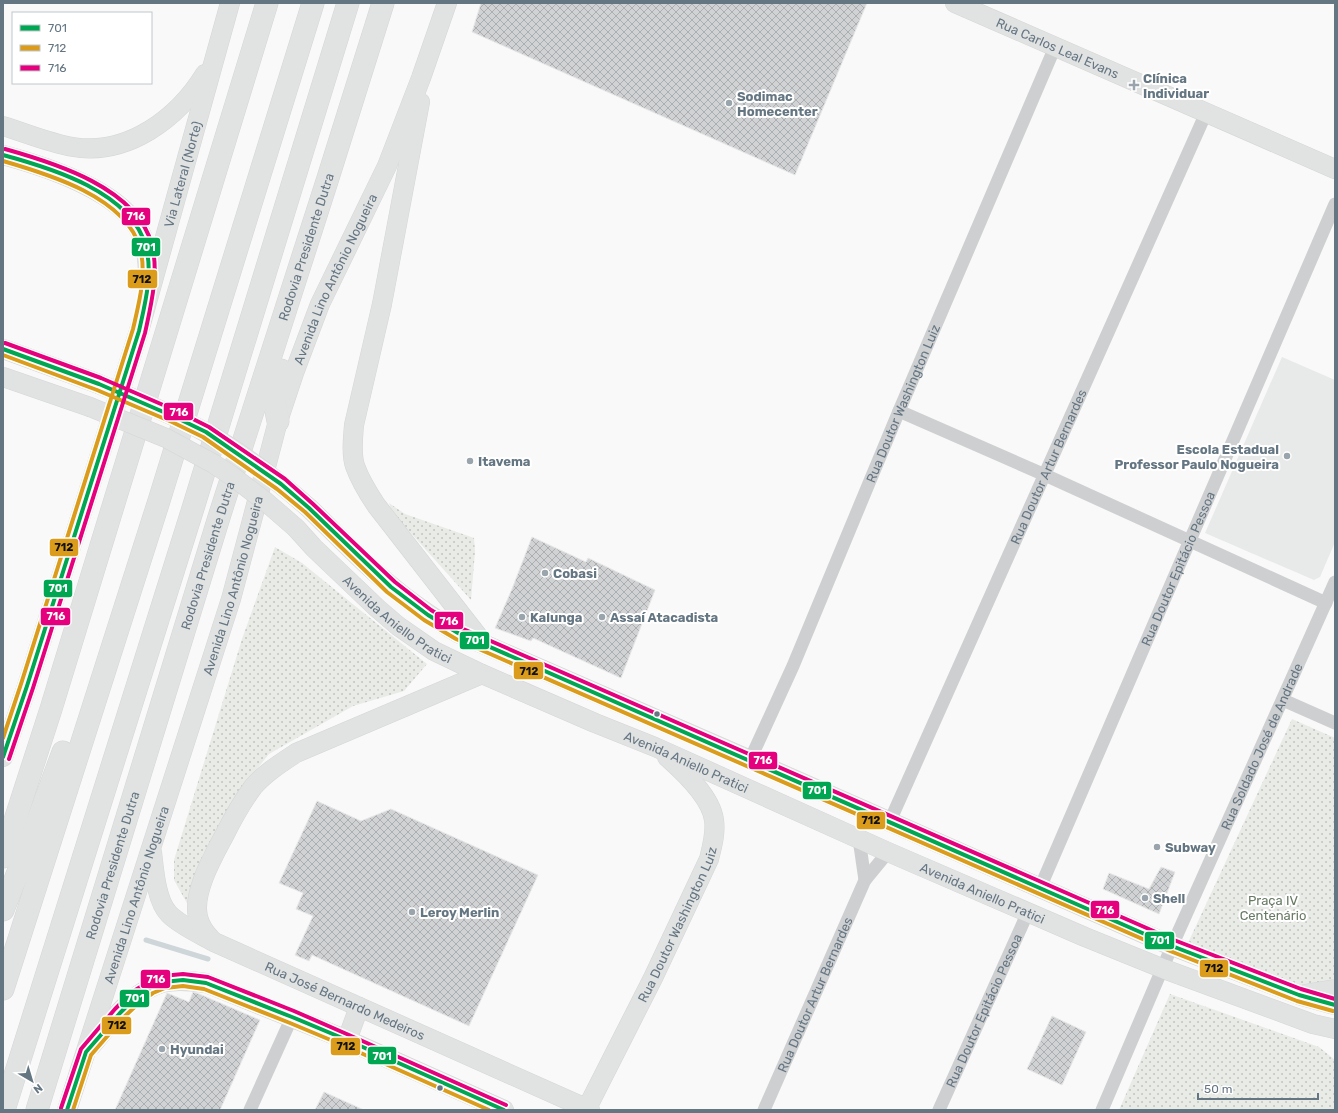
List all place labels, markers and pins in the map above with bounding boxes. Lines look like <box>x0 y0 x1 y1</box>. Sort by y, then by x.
place label: Clínica Individuar <box>1143 71 1209 101</box>
marker: Clínica Individuar <box>1128 79 1140 91</box>
place label: Sodimac Homecenter <box>737 89 818 119</box>
marker: Sodimac Homecenter <box>724 98 734 108</box>
place label: Escola Estadual Professor Paulo Nogueira <box>1115 442 1279 472</box>
marker: Escola Estadual Professor Paulo Nogueira <box>1282 451 1292 461</box>
place label: Itavema <box>478 454 531 469</box>
marker: Itavema <box>465 456 475 466</box>
place label: Cobasi <box>553 566 597 581</box>
marker: Cobasi <box>540 568 550 578</box>
place label: Kalunga <box>530 610 583 625</box>
place label: Assaí Atacadista <box>610 610 718 625</box>
marker: Kalunga <box>517 612 527 622</box>
marker: Assaí Atacadista <box>597 612 607 622</box>
unlabelled marker <box>652 709 662 719</box>
place label: Subway <box>1165 840 1216 855</box>
marker: Subway <box>1152 842 1162 852</box>
place label: Shell <box>1153 891 1185 906</box>
marker: Shell <box>1140 893 1150 903</box>
place label: Leroy Merlin <box>420 905 499 920</box>
marker: Leroy Merlin <box>407 907 417 917</box>
place label: Hyundai <box>170 1042 224 1057</box>
marker: Hyundai <box>157 1044 167 1054</box>
unlabelled marker <box>435 1083 445 1093</box>

